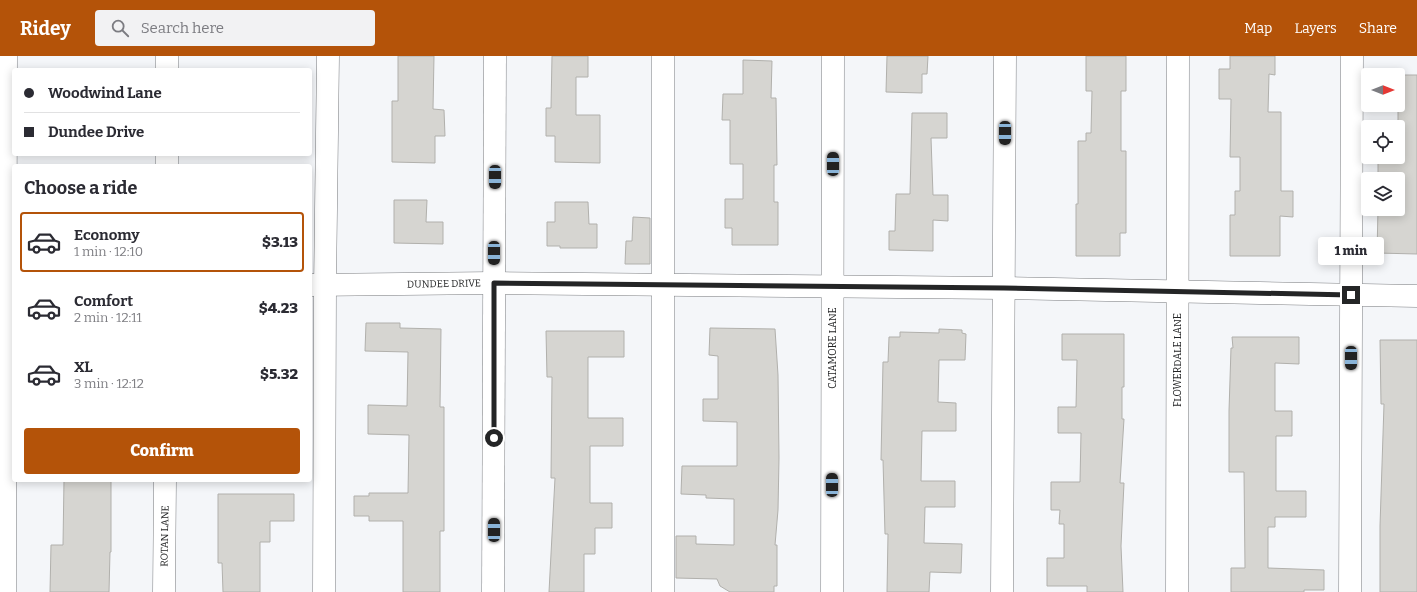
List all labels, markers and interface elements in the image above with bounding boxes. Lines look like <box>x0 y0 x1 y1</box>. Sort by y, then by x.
search box <box>95 10 375 46</box>
text: Ridey <box>20 17 71 40</box>
icon: search <box>109 17 131 39</box>
text: Search here <box>141 19 224 37</box>
text: Map <box>1244 20 1272 37</box>
text: Layers <box>1294 20 1337 37</box>
text: Share <box>1359 20 1397 37</box>
north arrow <box>1361 68 1405 112</box>
map controls <box>1361 68 1405 216</box>
text: Woodwind Lane <box>48 84 162 102</box>
button: locate <box>1361 120 1405 164</box>
car <box>999 121 1011 145</box>
text: Dundee Drive <box>48 123 144 141</box>
car <box>827 152 839 176</box>
car <box>489 165 501 189</box>
button: layers <box>1361 172 1405 216</box>
text: Choose a ride <box>24 177 137 199</box>
icon: car <box>26 224 62 260</box>
text: Economy <box>74 226 140 244</box>
text: $3.13 <box>262 233 298 251</box>
callout: 1 min <box>1318 237 1384 265</box>
car <box>488 241 500 265</box>
text: 1 min <box>1334 243 1368 258</box>
text: 1 min · 12:10 <box>74 244 143 259</box>
street label: DUNDEE DRIVE <box>407 277 481 291</box>
route end <box>1342 286 1360 304</box>
icon: car <box>26 290 62 326</box>
text: Comfort <box>74 292 133 310</box>
text: $4.23 <box>259 299 298 317</box>
street label: CATAMORE LANE <box>827 307 839 389</box>
text: 2 min · 12:11 <box>74 310 142 325</box>
street label: FLOWERDALE LANE <box>1172 313 1184 407</box>
car <box>1345 346 1357 370</box>
icon: car <box>26 356 62 392</box>
text: XL <box>74 358 93 376</box>
text: $5.32 <box>260 365 298 383</box>
text: 3 min · 12:12 <box>74 376 144 391</box>
button: Confirm <box>24 428 300 474</box>
route start <box>485 429 503 447</box>
car <box>826 473 838 497</box>
street label: ROTAN LANE <box>158 505 172 567</box>
car <box>488 518 500 542</box>

